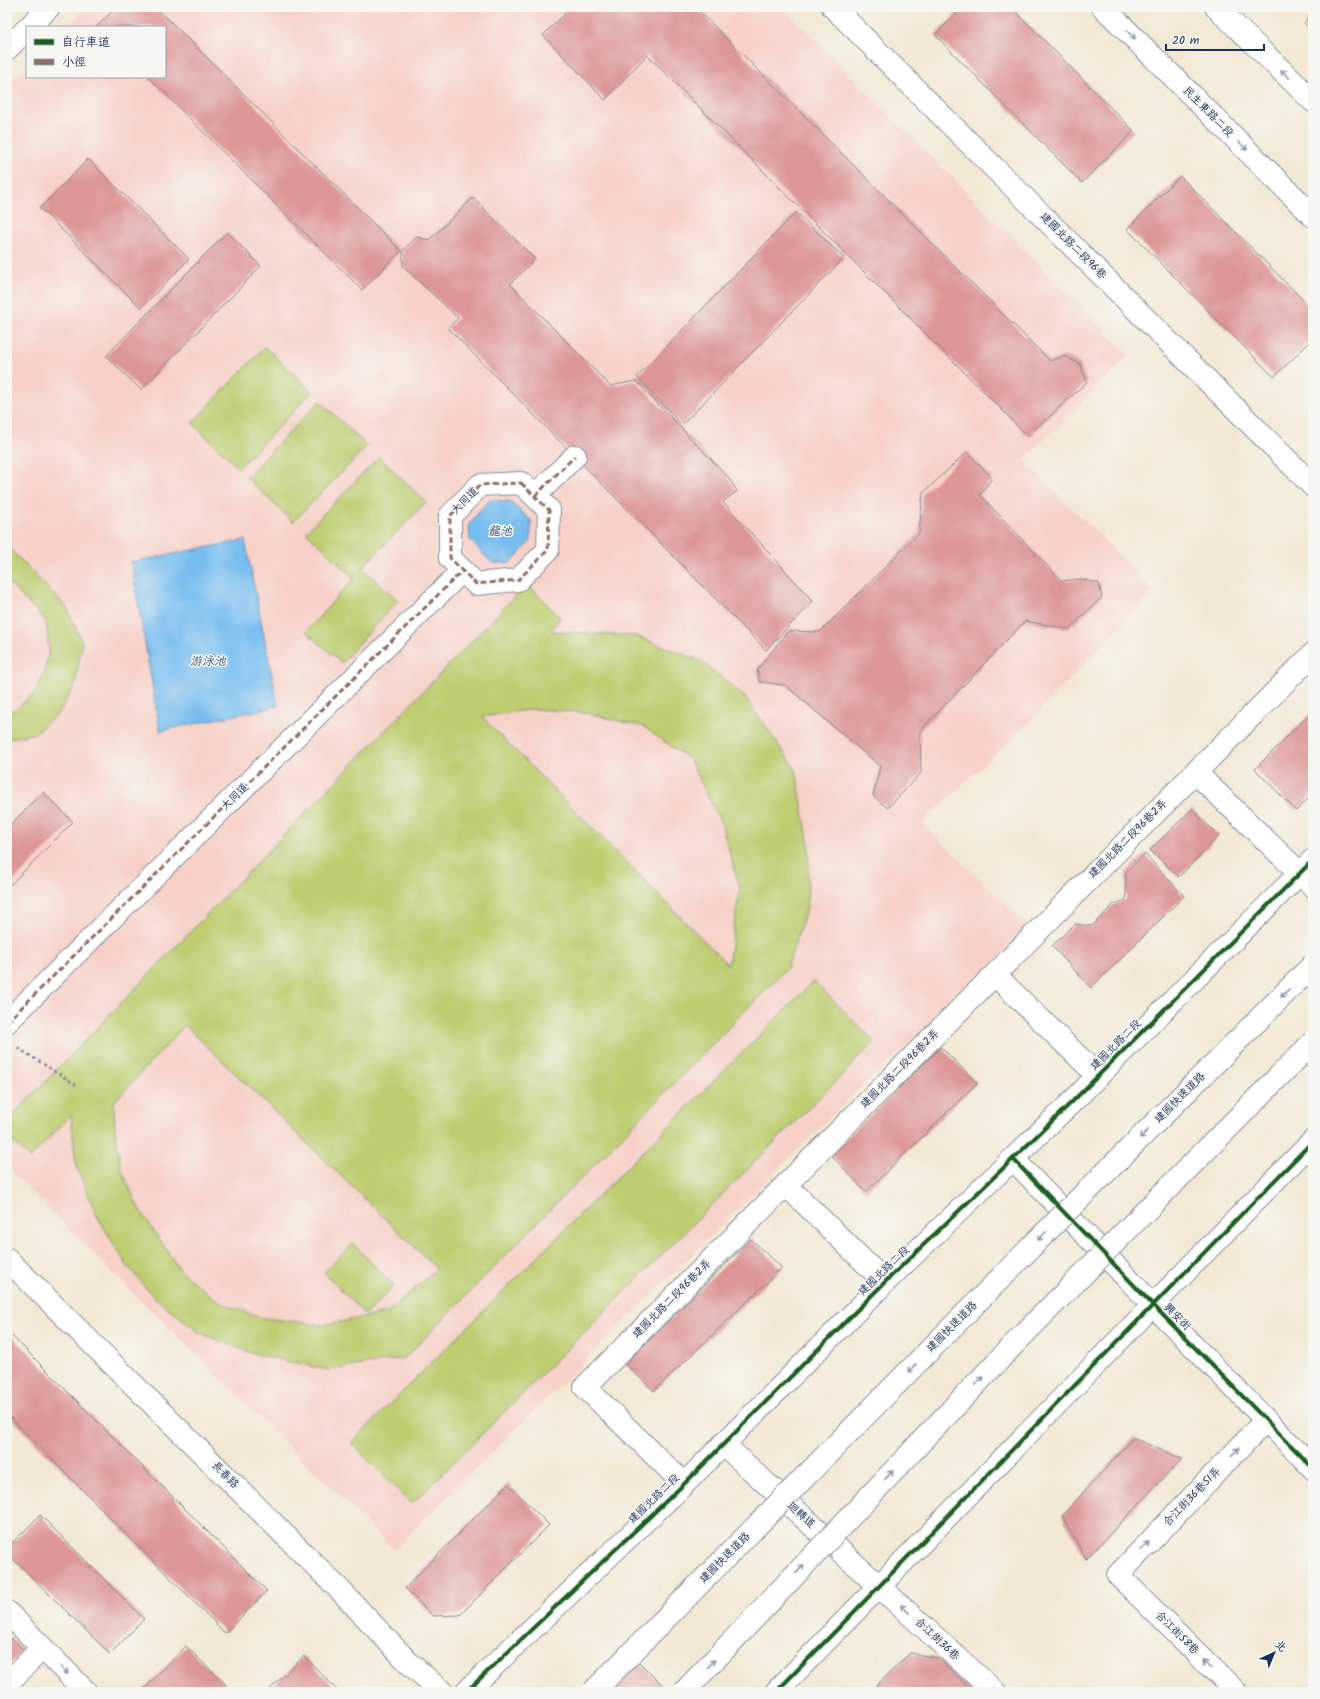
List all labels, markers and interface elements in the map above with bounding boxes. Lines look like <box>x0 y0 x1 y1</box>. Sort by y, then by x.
legend <box>26 26 166 78</box>
scale bar <box>1166 26 1264 52</box>
one-way arrow <box>1126 30 1136 39</box>
text: 20 m <box>1172 31 1200 50</box>
text: 自行車道 <box>62 33 110 52</box>
text: 小徑 <box>62 53 86 72</box>
one-way arrow <box>1280 69 1290 79</box>
street label: 民生東路二段 <box>1178 82 1238 142</box>
one-way arrow <box>1238 141 1248 151</box>
street label: 建國北路二段96巷 <box>1035 208 1111 284</box>
street label: 大同道 <box>447 483 483 519</box>
water label: 龍池 <box>488 522 513 541</box>
water label: 游泳池 <box>190 652 227 671</box>
street label: 大同道 <box>217 779 253 815</box>
street label: 建國北路二段96巷2弄 <box>1084 795 1172 883</box>
one-way arrow <box>1280 988 1290 998</box>
street label: 建國北路二段 <box>1086 1015 1146 1075</box>
street label: 建國北路二段96巷2弄 <box>856 1025 944 1113</box>
street label: 建國快速道路 <box>1150 1068 1210 1128</box>
one-way arrow <box>1139 1129 1149 1139</box>
one-way arrow <box>1037 1231 1047 1241</box>
street label: 建國北路二段 <box>854 1242 914 1300</box>
street label: 建國北路二段96巷2弄 <box>628 1255 716 1343</box>
street label: 建國快速道路 <box>922 1297 982 1357</box>
street label: 興安街 <box>1159 1299 1196 1336</box>
one-way arrow <box>907 1363 917 1373</box>
one-way arrow <box>974 1376 983 1386</box>
one-way arrow <box>1230 1447 1239 1457</box>
street label: 長春路 <box>207 1457 243 1493</box>
street label: 合江街36巷51弄 <box>1159 1463 1225 1531</box>
street label: 建國北路二段 <box>624 1470 684 1528</box>
one-way arrow <box>885 1470 894 1480</box>
street label: 迴轉道 <box>783 1497 819 1533</box>
street label: 建國快速道路 <box>695 1528 755 1588</box>
one-way arrow <box>1140 1541 1150 1551</box>
one-way arrow <box>795 1565 804 1575</box>
one-way arrow <box>900 1604 910 1613</box>
street label: 合江街58巷 <box>1151 1607 1203 1659</box>
street label: 合江街36巷 <box>910 1613 964 1665</box>
north arrow <box>1254 1633 1294 1673</box>
text: 北 <box>1270 1636 1290 1657</box>
one-way arrow <box>706 1659 716 1669</box>
one-way arrow <box>1203 1660 1213 1669</box>
one-way arrow <box>59 1665 69 1675</box>

